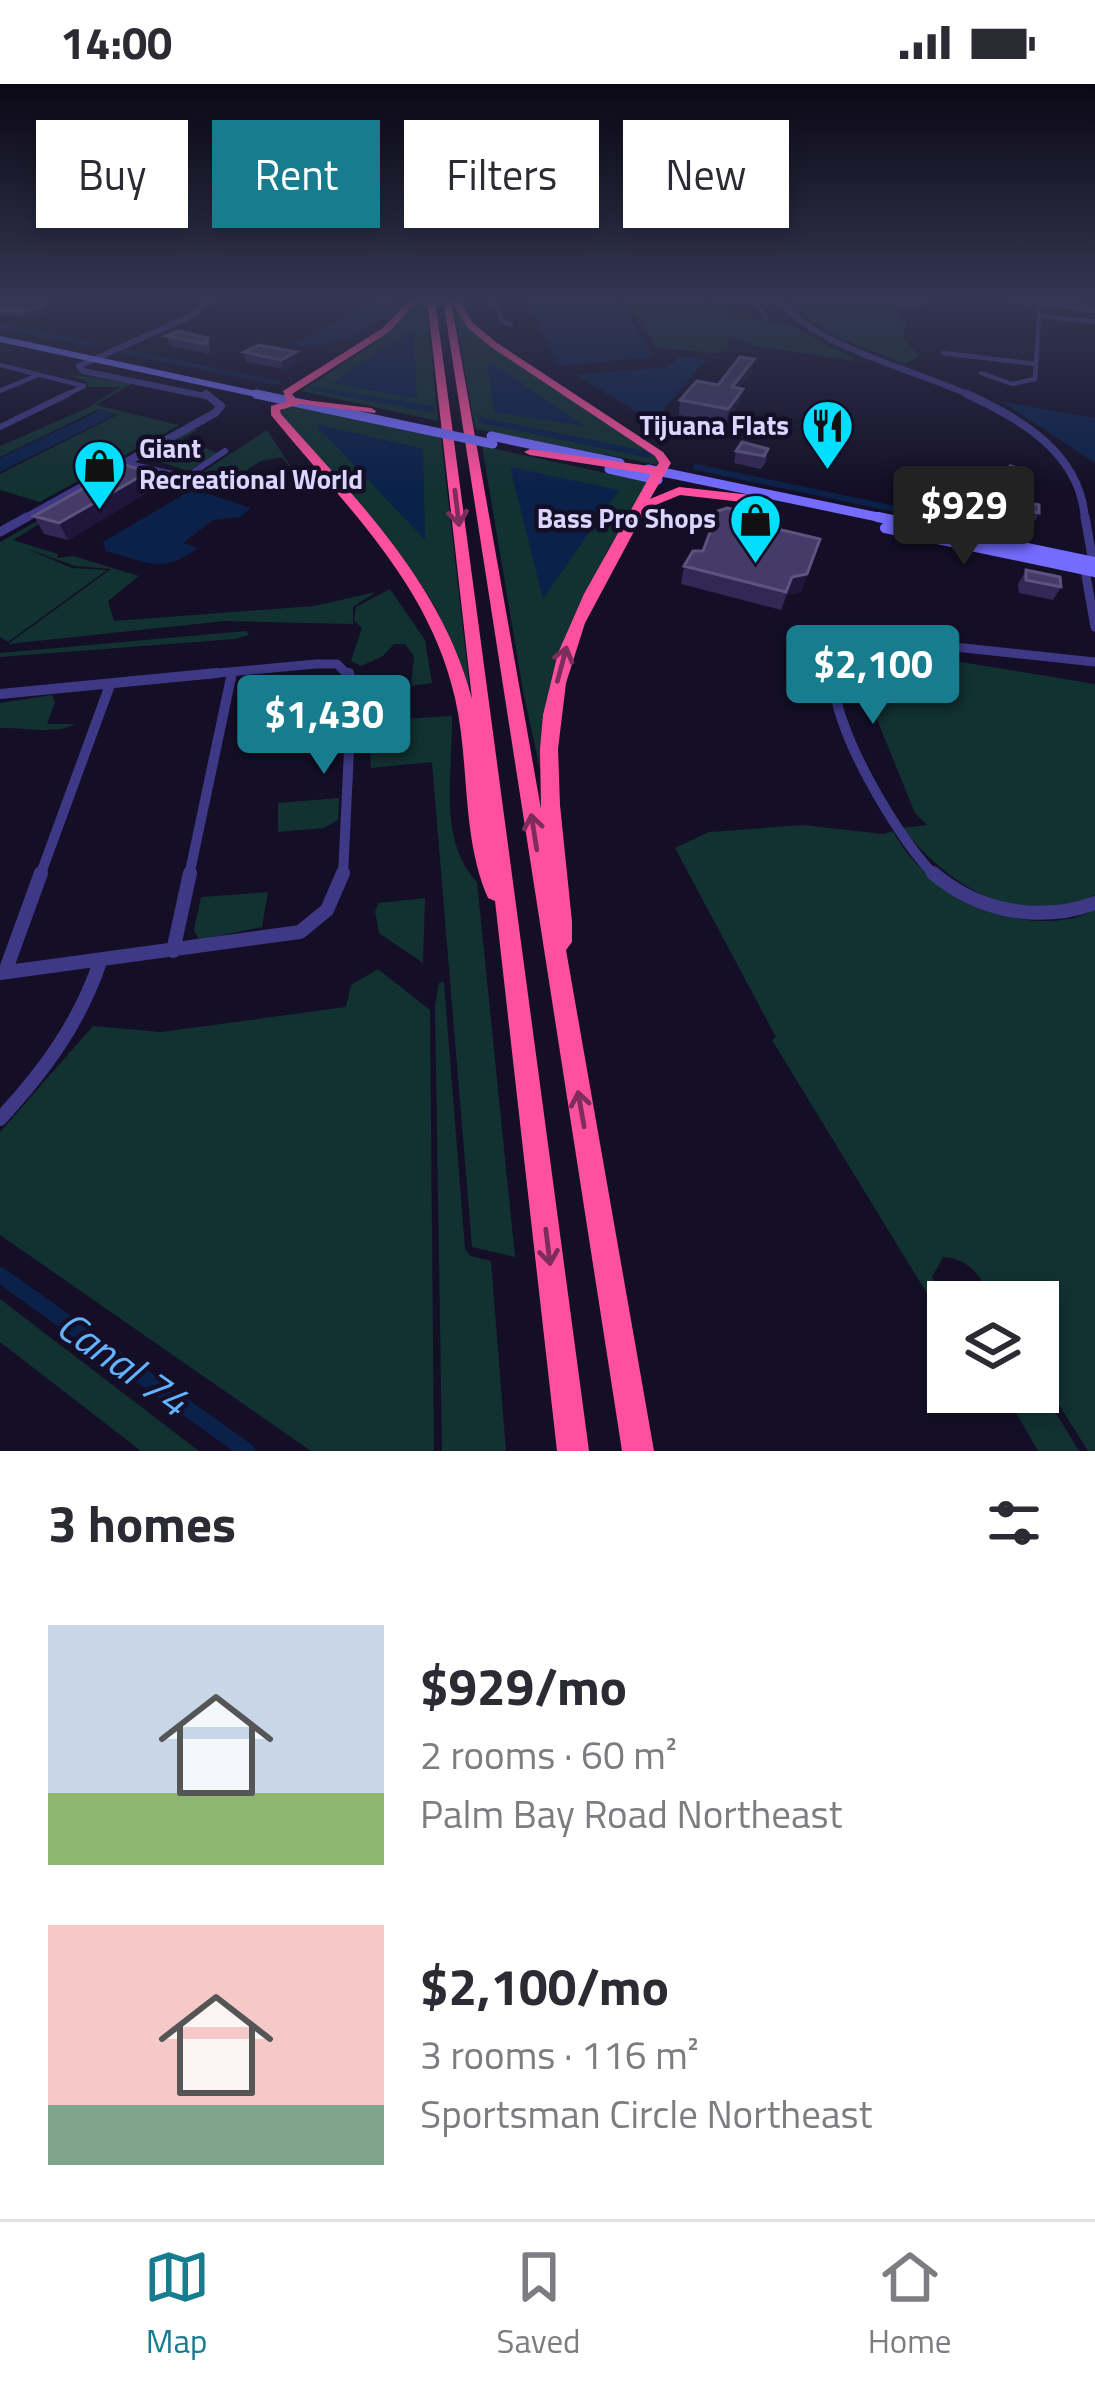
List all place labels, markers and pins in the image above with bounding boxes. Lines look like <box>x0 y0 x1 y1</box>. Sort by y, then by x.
restaurant icon: Tijuana Flats <box>800 398 856 472</box>
place label: Tijuana Flats <box>639 404 789 445</box>
place label: Giant Recreational World <box>139 427 363 499</box>
shop icon: Giant Recreational World <box>72 437 128 511</box>
pin: $929 <box>893 466 1035 568</box>
shop icon: Bass Pro Shops <box>727 491 783 565</box>
place label: Bass Pro Shops <box>537 497 716 538</box>
pin: $2,100 <box>775 625 971 727</box>
pin: $1,430 <box>226 675 422 777</box>

